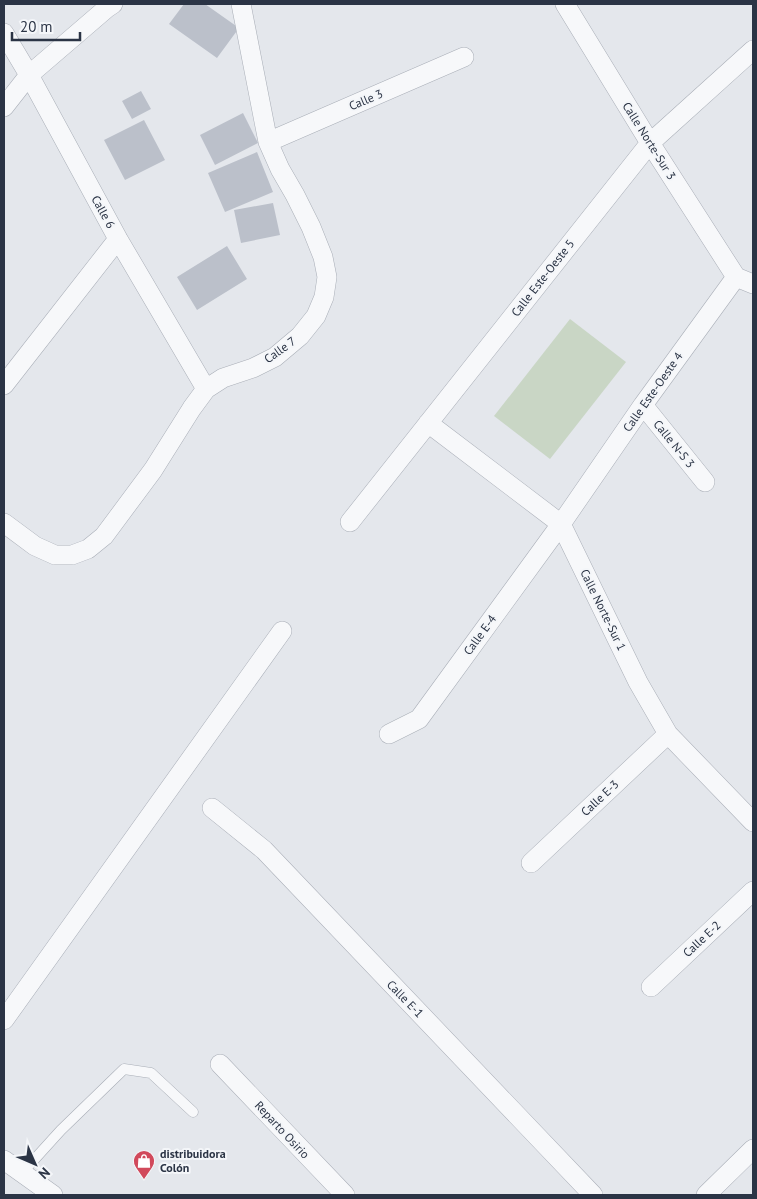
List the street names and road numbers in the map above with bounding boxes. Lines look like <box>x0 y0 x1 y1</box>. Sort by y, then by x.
street label: Calle 3 <box>347 86 385 113</box>
street label: Calle Norte-Sur 3 <box>620 99 679 182</box>
street label: Calle 6 <box>88 193 119 231</box>
street label: Calle Este-Oeste 5 <box>508 236 577 319</box>
street label: Calle 7 <box>261 333 298 366</box>
street label: Calle Este-Oeste 4 <box>620 349 686 434</box>
street label: Calle N-S 3 <box>650 417 698 471</box>
street label: Calle Norte-Sur 1 <box>577 567 630 653</box>
street label: Calle E-4 <box>460 611 500 658</box>
street label: Calle E-3 <box>578 776 622 819</box>
street label: Calle E-2 <box>680 917 724 960</box>
street label: Calle E-1 <box>384 977 427 1020</box>
street label: Reparto Osirio <box>252 1098 313 1162</box>

